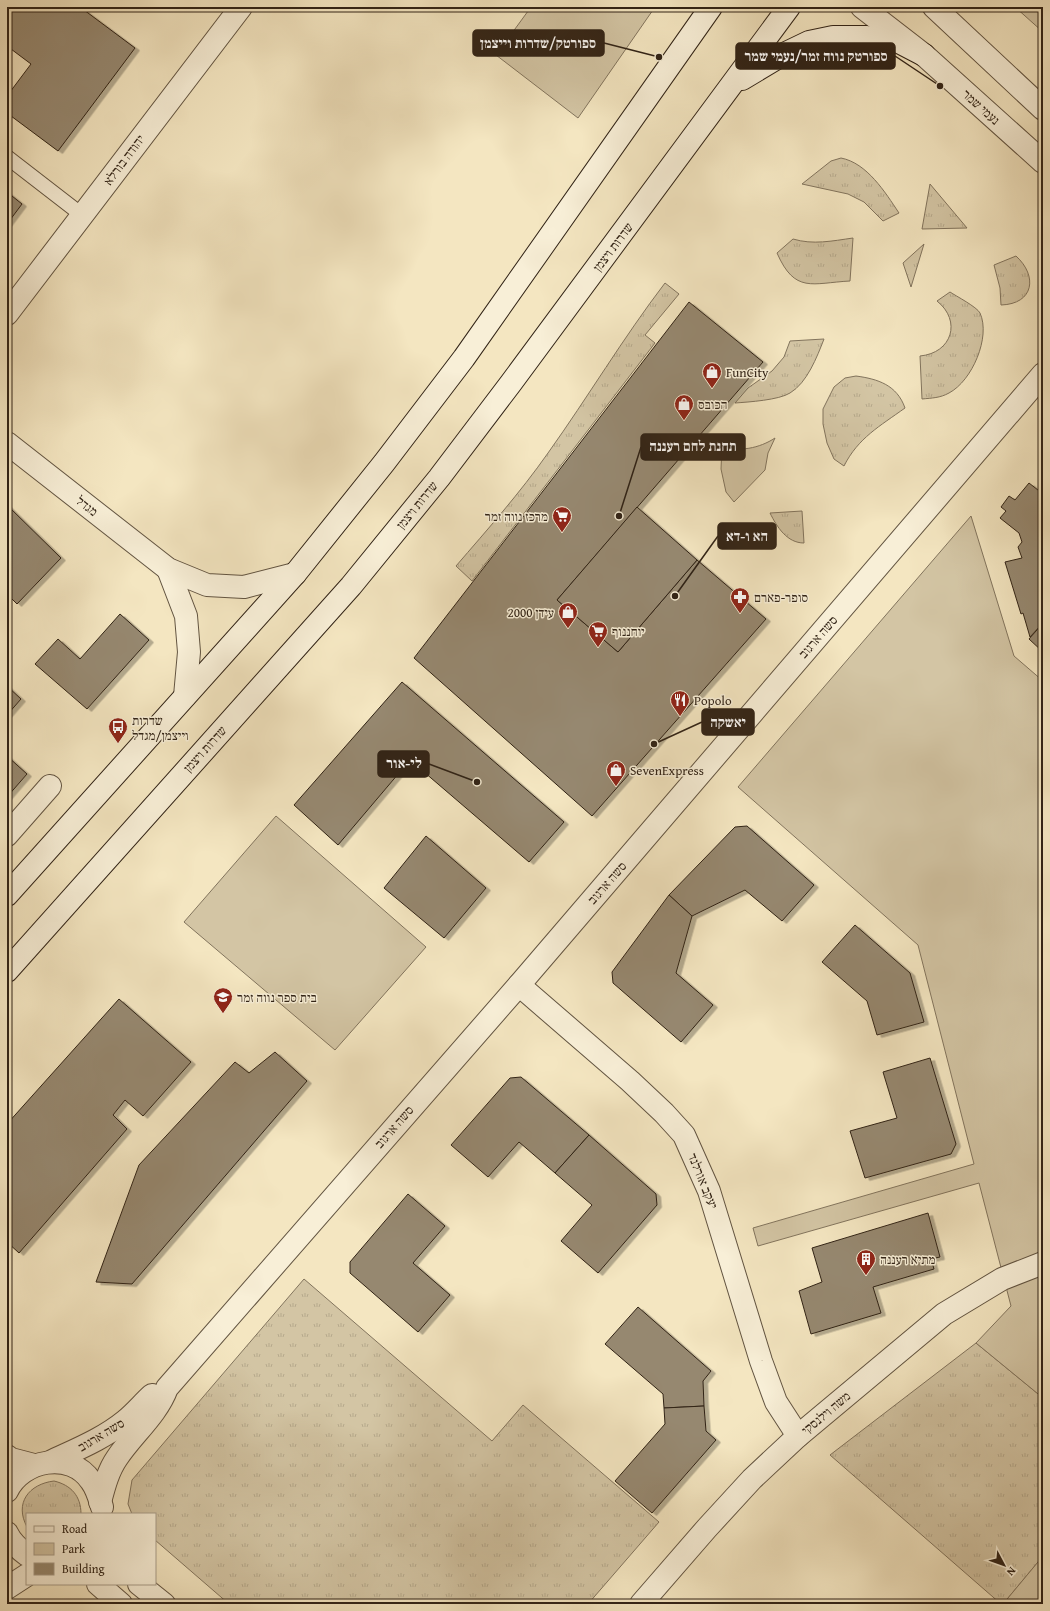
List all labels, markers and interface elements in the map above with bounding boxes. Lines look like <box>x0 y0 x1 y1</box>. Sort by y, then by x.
callout: ספורטק/שדרות וייצמן <box>473 30 604 56</box>
text: ספורטק/שדרות וייצמן <box>480 33 596 53</box>
callout: ספורטק נווה זמר/נעמי שמר <box>736 43 895 69</box>
text: ספורטק נווה זמר/נעמי שמר <box>745 46 887 66</box>
street label: נעמי שמר <box>958 85 1004 129</box>
street label: יהודה בורלא <box>99 130 150 189</box>
street label: שדרות ויצמן <box>588 219 638 275</box>
shop icon: FunCity <box>701 361 723 389</box>
place label: FunCity <box>726 363 769 382</box>
shop icon: הכובס <box>673 393 695 421</box>
place label: הכובס <box>698 395 728 414</box>
callout: תחנת לחם רעננה <box>641 434 745 460</box>
text: תחנת לחם רעננה <box>649 436 737 456</box>
street label: שדרות ויצמן <box>392 477 442 533</box>
street label: מגדל <box>72 491 102 521</box>
supermarket icon: מרכז נווה זמר <box>551 505 573 533</box>
place label: מרכז נווה זמר <box>485 507 548 526</box>
callout: הא ו-דא <box>718 523 776 549</box>
text: הא ו-דא <box>726 526 768 546</box>
pharmacy icon: סופר-פארם <box>729 586 751 614</box>
place label: סופר-פארם <box>754 588 808 607</box>
shop icon: עידן 2000 <box>557 601 579 629</box>
place label: עידן 2000 <box>508 603 554 622</box>
street label: סשה ארגוב <box>794 611 842 663</box>
supermarket icon: יוחננוף <box>587 620 609 648</box>
place label: יוחננוף <box>612 622 645 641</box>
restaurant icon: Popolo <box>669 689 691 717</box>
place label: Popolo <box>694 691 732 710</box>
callout: יאשקה <box>702 709 754 735</box>
place label: שדרות וייצמן/מגדל <box>132 711 189 745</box>
text: יאשקה <box>710 712 746 732</box>
bus stop icon: שדרות וייצמן/מגדל <box>107 716 129 744</box>
street label: שדרות ויצמן <box>179 721 231 777</box>
callout: לי-אור <box>378 751 429 777</box>
text: לי-אור <box>386 753 422 773</box>
shop icon: SevenExpress <box>605 759 627 787</box>
place label: SevenExpress <box>630 761 704 780</box>
street label: סשה ארגוב <box>583 857 631 909</box>
school or university icon: בית ספר נווה זמר <box>212 986 234 1014</box>
place label: בית ספר נווה זמר <box>237 988 317 1007</box>
street label: סשה ארגוב <box>370 1101 418 1153</box>
street label: יעקב אורלנד <box>683 1150 723 1212</box>
building icon: מתיא רעננה <box>855 1248 877 1276</box>
place label: מתיא רעננה <box>880 1250 936 1269</box>
street label: משה וילנסקי <box>797 1387 855 1439</box>
street label: סשה ארגוב <box>74 1414 128 1456</box>
legend <box>26 1513 156 1585</box>
text: Road <box>62 1520 88 1537</box>
text: Park <box>62 1540 86 1557</box>
north arrow <box>984 1545 1024 1585</box>
text: Building <box>62 1560 105 1577</box>
text: N <box>1003 1564 1020 1580</box>

